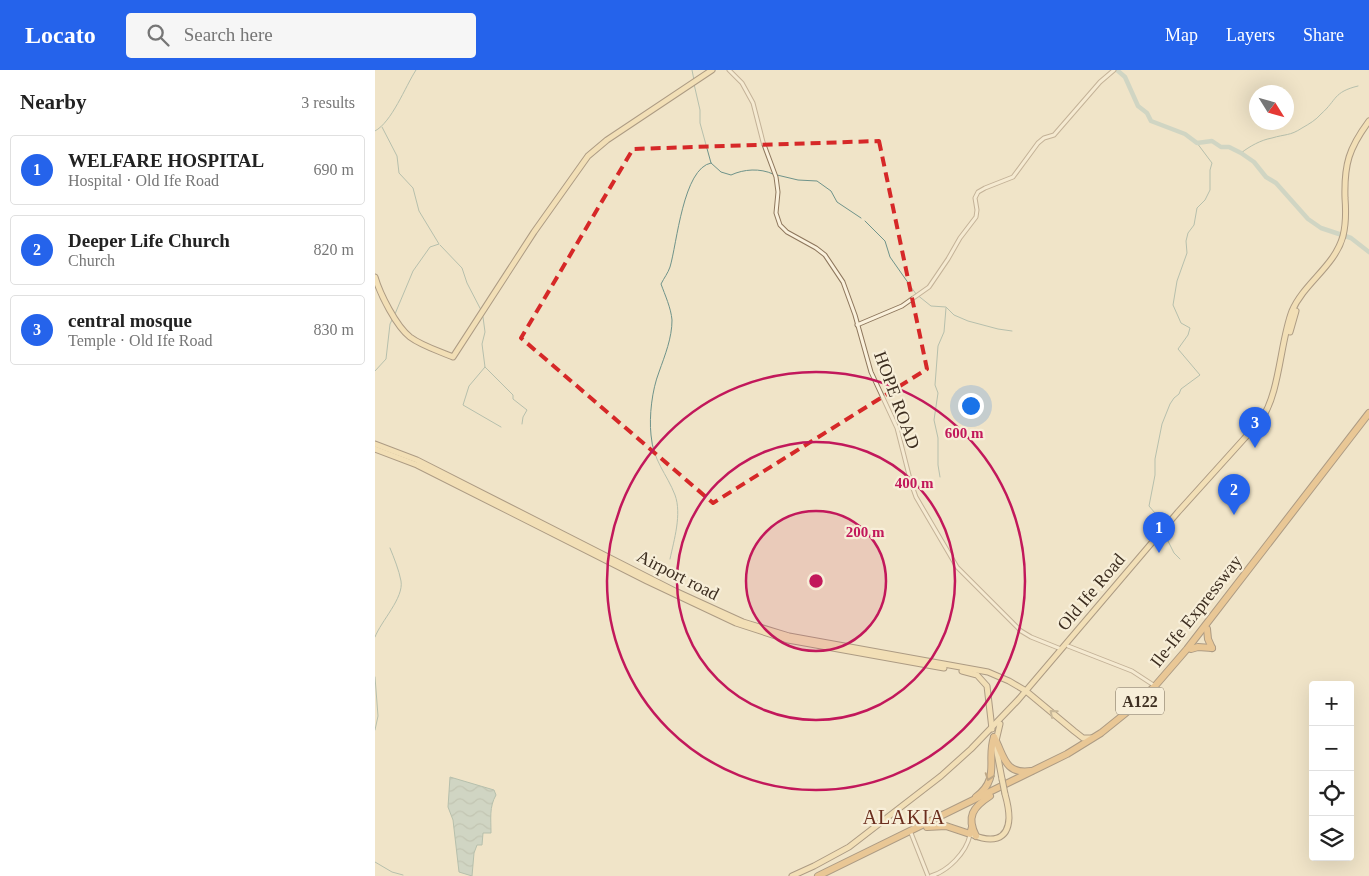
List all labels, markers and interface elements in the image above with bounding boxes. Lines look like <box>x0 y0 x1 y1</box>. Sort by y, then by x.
search box <box>126 13 476 58</box>
icon: search <box>144 21 172 49</box>
text: Locato <box>25 22 96 48</box>
text: Search here <box>184 24 273 45</box>
text: Map <box>1165 25 1198 45</box>
text: Layers <box>1226 25 1275 45</box>
text: Share <box>1303 25 1344 45</box>
north arrow <box>1249 85 1294 130</box>
text: Nearby <box>20 90 87 114</box>
text: 3 results <box>301 94 355 111</box>
text: WELFARE HOSPITAL <box>68 150 264 171</box>
text: 1 <box>33 161 41 178</box>
text: 690 m <box>314 161 354 178</box>
text: Hospital · Old Ife Road <box>68 172 219 189</box>
text: Deeper Life Church <box>68 230 230 251</box>
text: 2 <box>33 241 41 258</box>
text: 820 m <box>314 241 354 258</box>
text: Church <box>68 252 115 269</box>
text: central mosque <box>68 310 192 331</box>
text: 3 <box>33 321 41 338</box>
text: 830 m <box>314 321 354 338</box>
text: Temple · Old Ife Road <box>68 332 213 349</box>
street label: HOPE ROAD <box>870 348 924 452</box>
your location <box>958 393 984 419</box>
pin: 3 <box>1239 407 1271 448</box>
text: 600 m <box>945 425 984 441</box>
pin: 2 <box>1218 474 1250 515</box>
text: 400 m <box>895 475 934 491</box>
pin: 1 <box>1143 512 1175 553</box>
text: 200 m <box>846 524 885 540</box>
street label: Airport road <box>634 546 722 604</box>
street label: Old Ife Road <box>1053 550 1129 634</box>
street label: Ile-Ife Expressway <box>1146 551 1246 671</box>
centre of rings <box>807 572 825 590</box>
map controls <box>1309 681 1354 861</box>
button: + <box>1309 681 1354 726</box>
road number: A122 <box>1116 688 1164 714</box>
one-way arrow <box>1049 710 1058 719</box>
button: − <box>1309 726 1354 771</box>
button: locate <box>1309 771 1354 816</box>
one-way arrow <box>985 772 995 781</box>
district label: ALAKIA <box>863 806 945 828</box>
button: layers <box>1309 816 1354 861</box>

